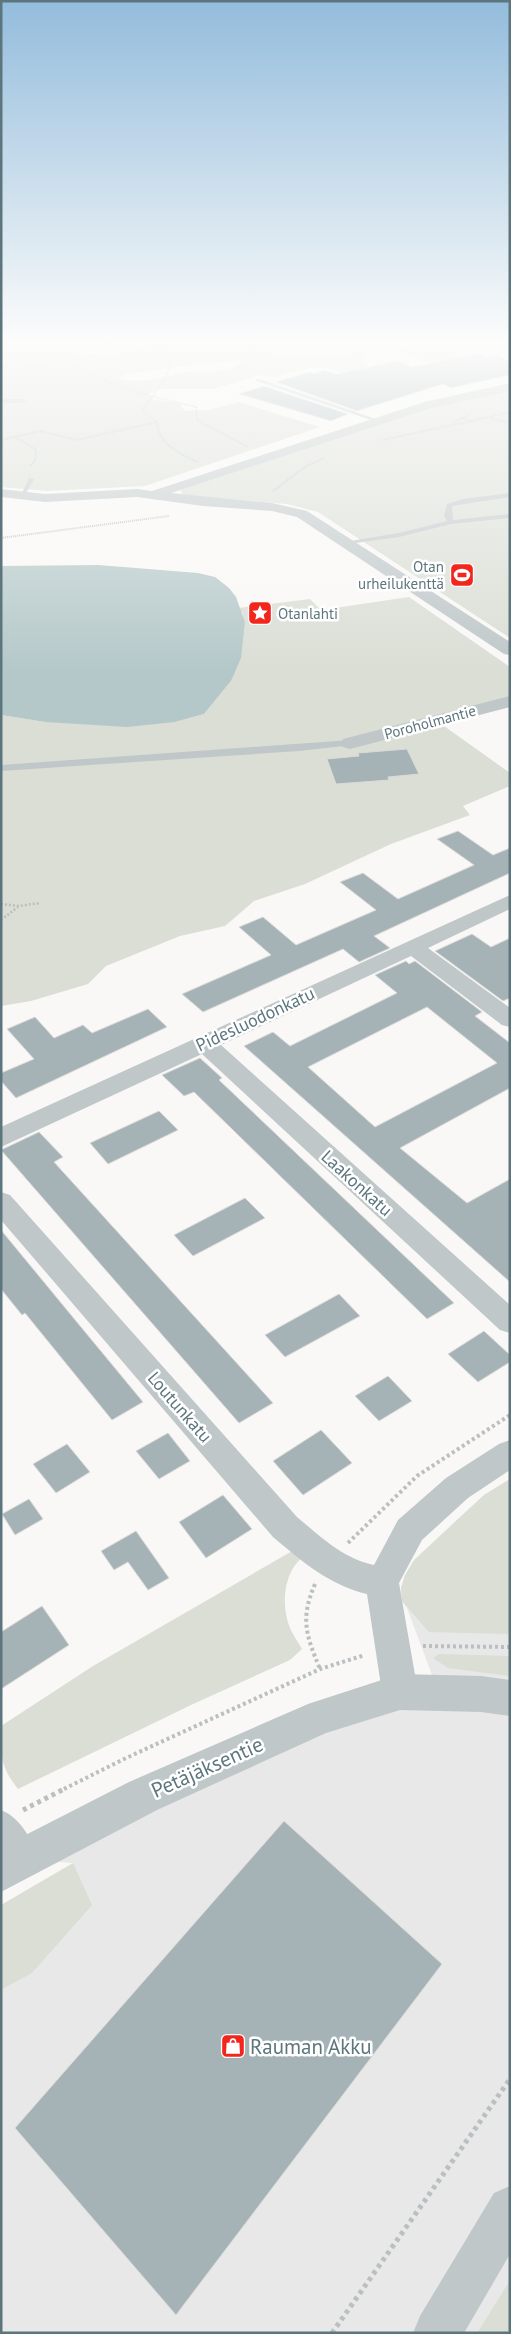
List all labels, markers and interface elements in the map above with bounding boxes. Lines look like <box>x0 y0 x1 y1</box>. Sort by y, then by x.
place label: Otan urheilukenttä <box>358 557 444 593</box>
sports icon: Otan urheilukenttä <box>449 562 475 588</box>
place icon: Otanlahti <box>247 600 273 626</box>
place label: Otanlahti <box>278 604 338 623</box>
street label: Poroholmantie <box>382 701 478 743</box>
street label: Pidesluodonkatu <box>192 981 318 1057</box>
street label: Laakonkatu <box>317 1145 397 1221</box>
street label: Loutunkatu <box>143 1367 217 1447</box>
street label: Petäjäksentie <box>147 1730 267 1804</box>
shop icon: Rauman Akku <box>220 2033 246 2059</box>
place label: Rauman Akku <box>250 2033 372 2060</box>

